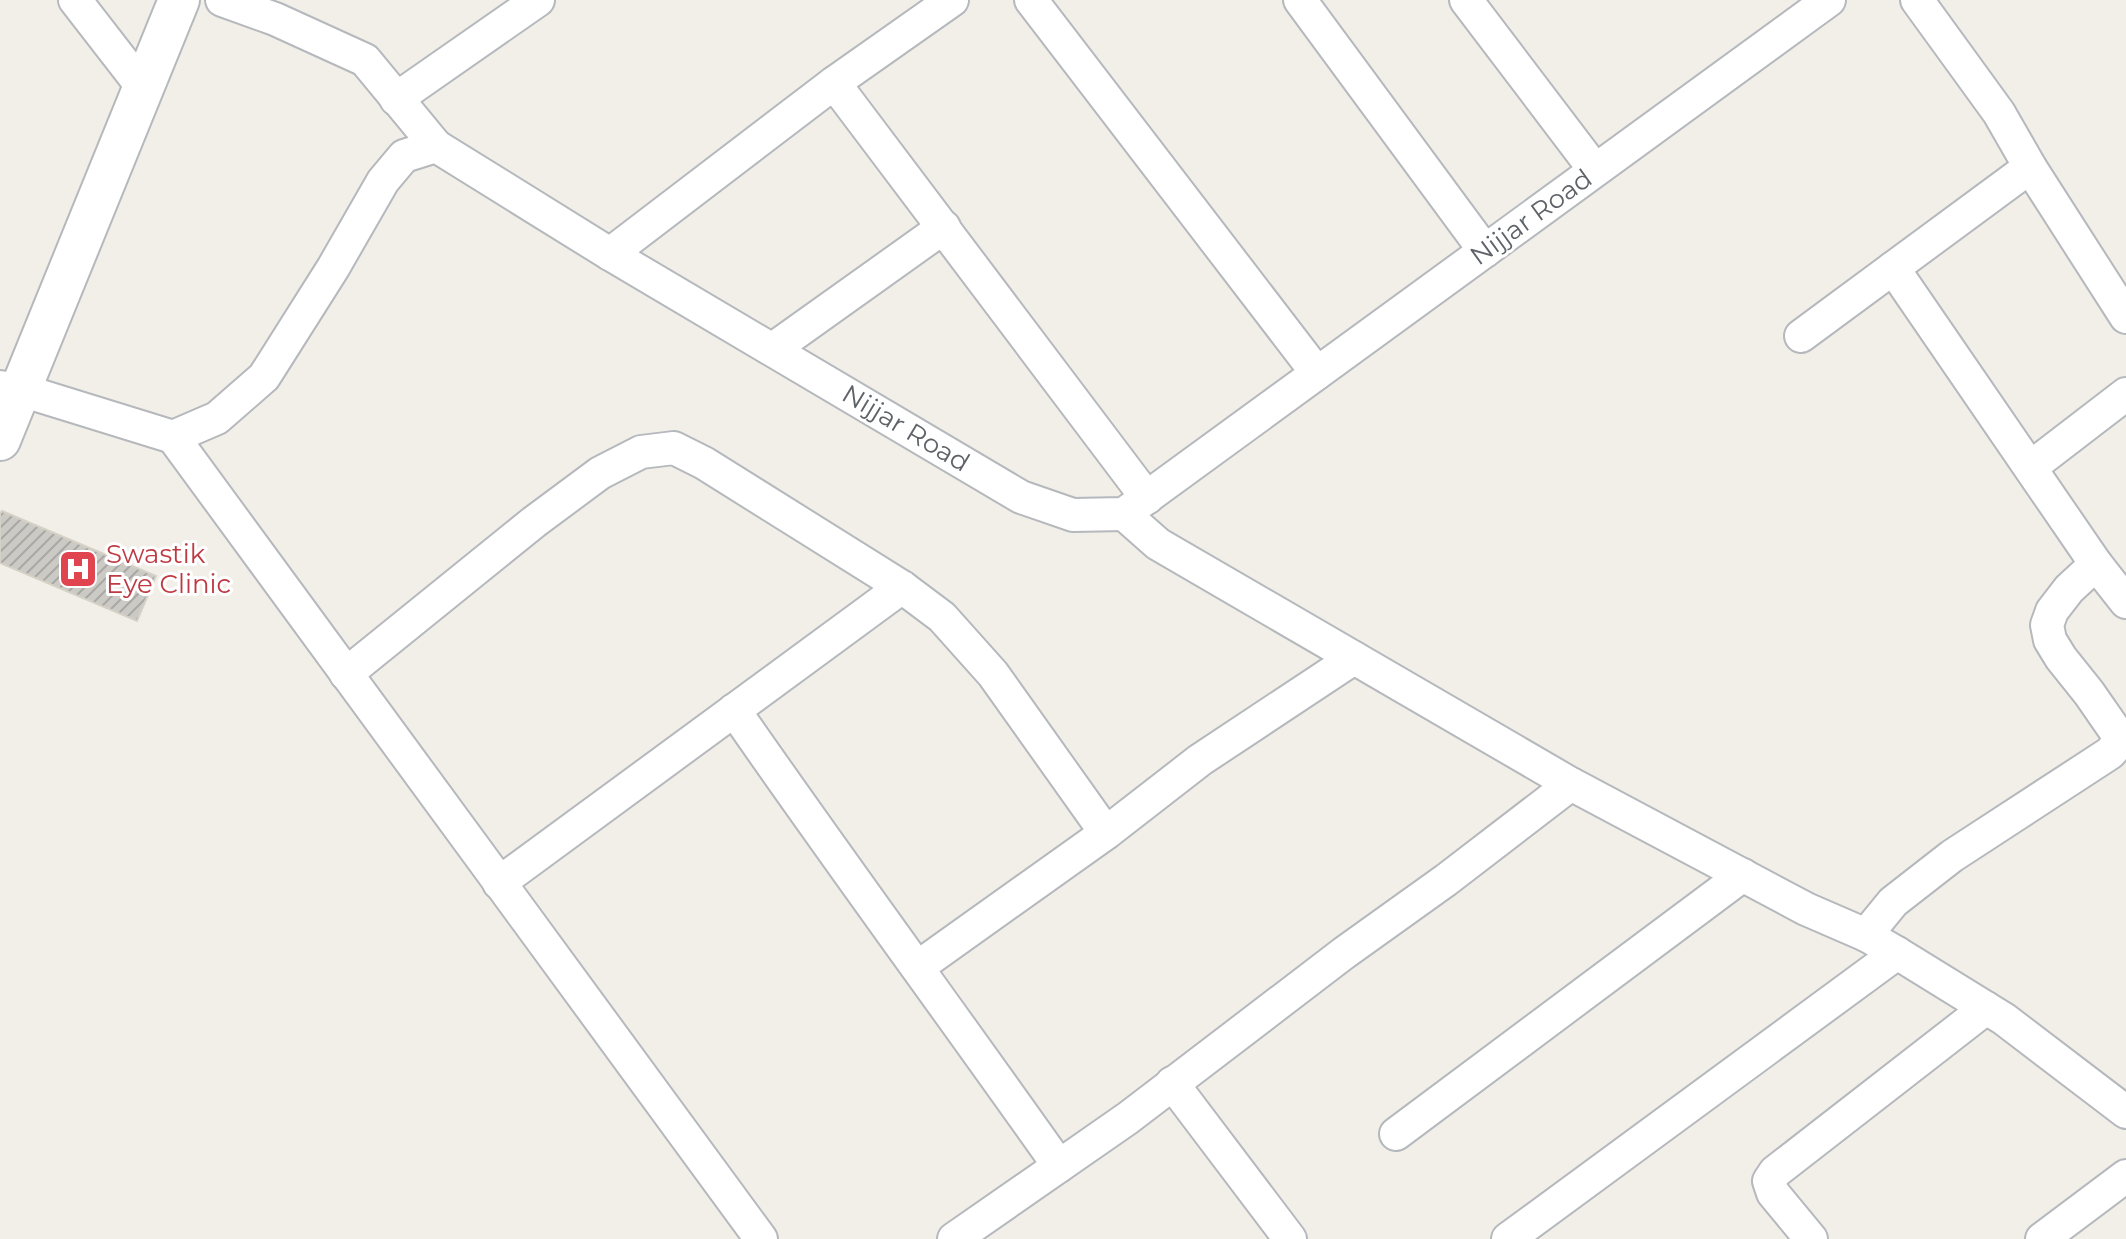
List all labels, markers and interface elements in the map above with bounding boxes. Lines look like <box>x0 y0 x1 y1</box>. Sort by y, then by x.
street label: Nijjar Road <box>1464 162 1598 272</box>
street label: Nijjar Road <box>836 377 976 479</box>
place label: Swastik Eye Clinic <box>106 538 231 600</box>
hospital icon: Swastik Eye Clinic <box>57 548 99 590</box>

